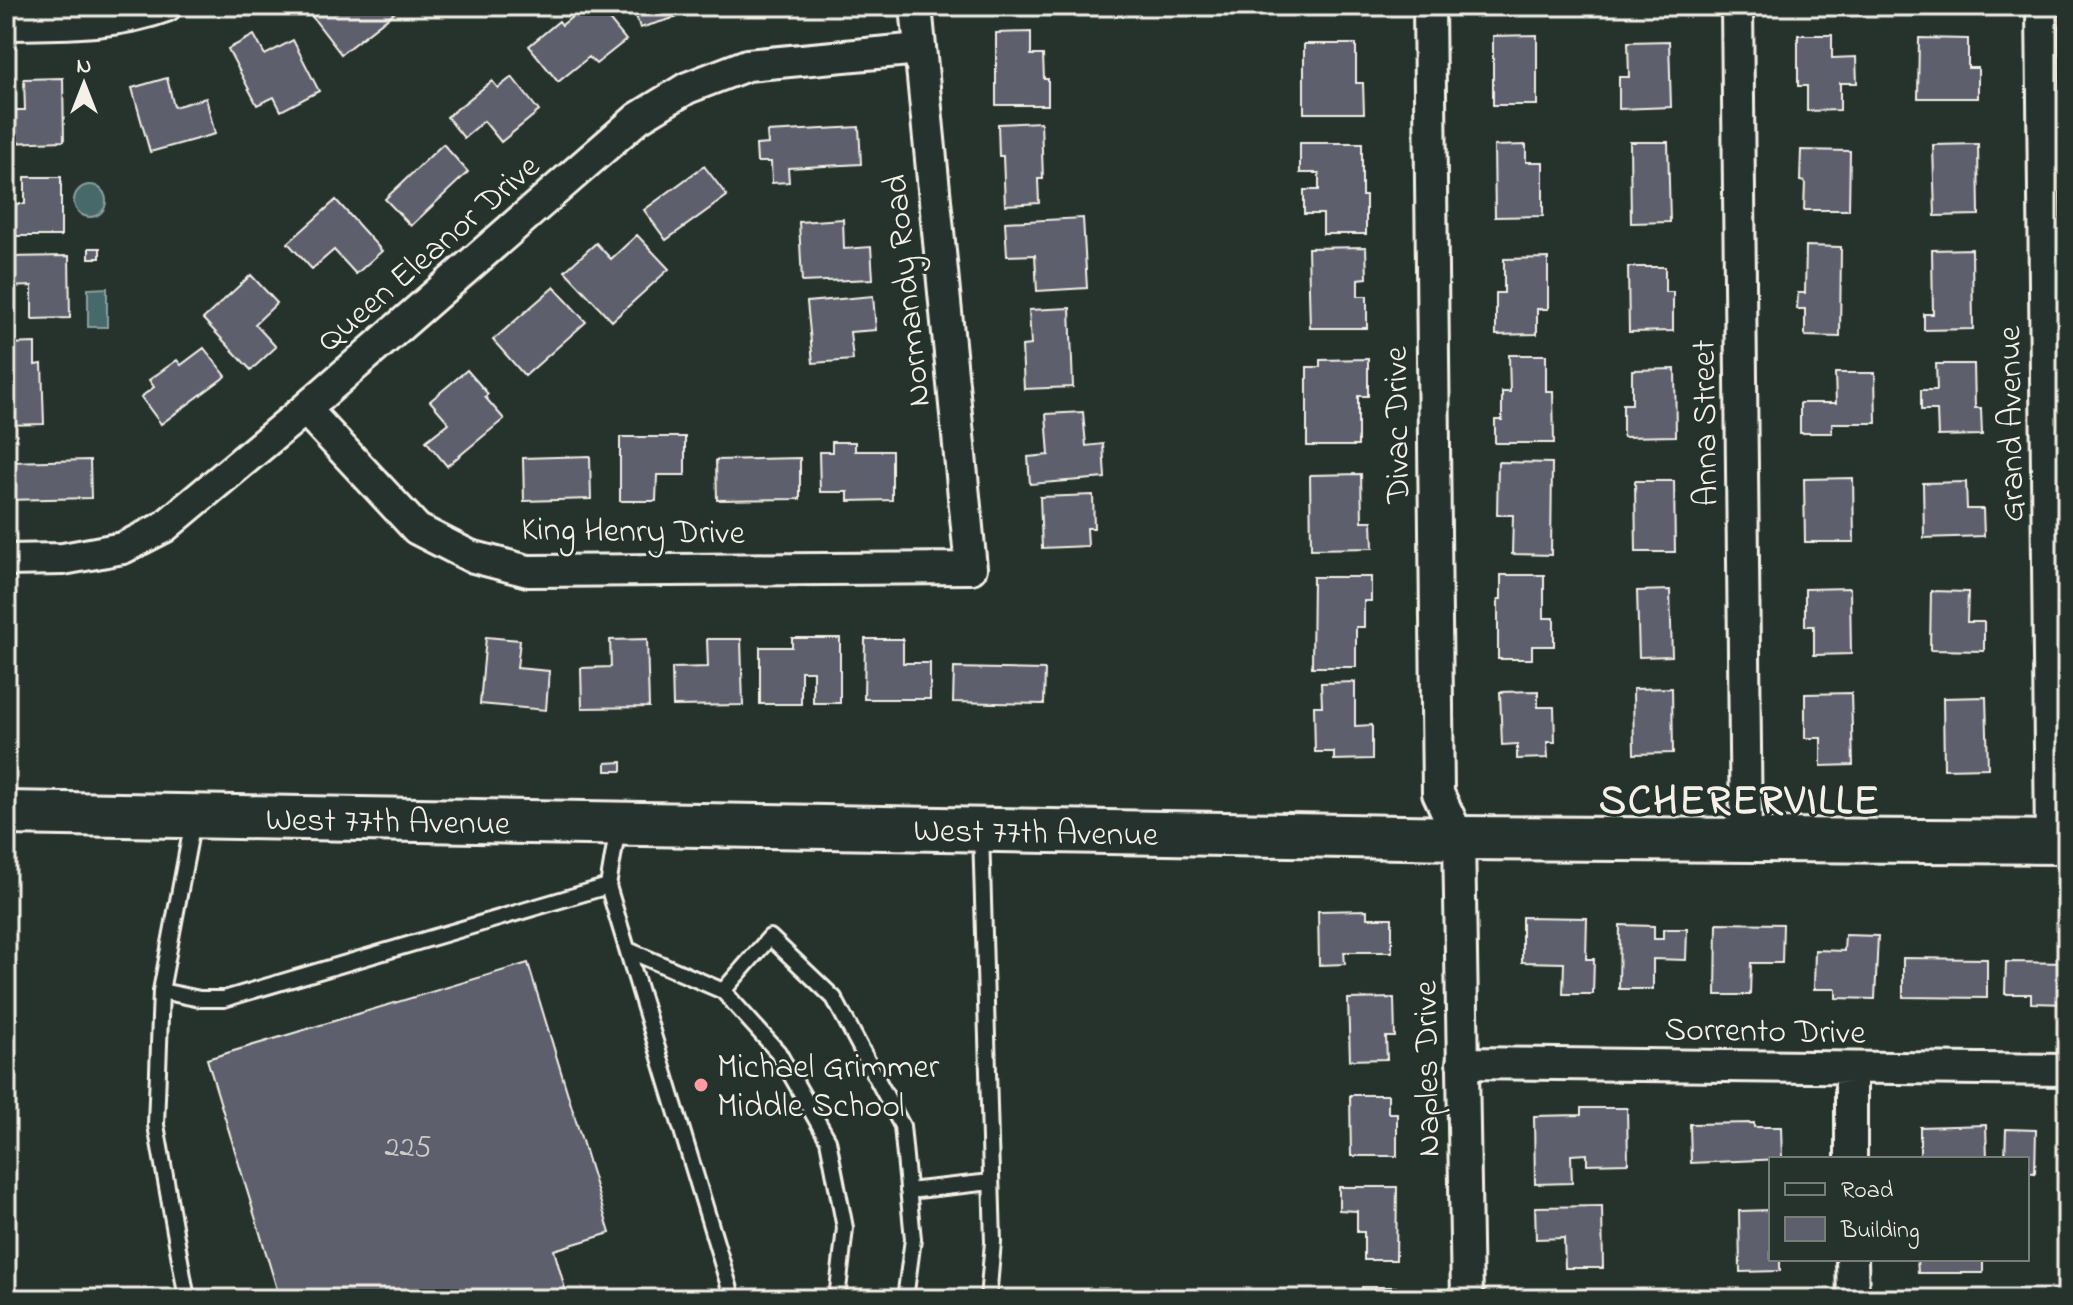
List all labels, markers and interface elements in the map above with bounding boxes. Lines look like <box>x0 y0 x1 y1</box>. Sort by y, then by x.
north arrow <box>44 44 124 124</box>
text: N <box>77 51 91 83</box>
street label: Queen Eleanor Drive <box>307 143 553 366</box>
street label: Normandy Road <box>872 172 946 409</box>
street label: Grand Avenue <box>1986 325 2040 522</box>
street label: Anna Street <box>1681 339 1733 507</box>
street label: Divac Drive <box>1373 345 1425 505</box>
street label: King Henry Drive <box>521 506 746 560</box>
district label: SCHERERVILLE <box>1599 772 1881 833</box>
street label: West 77th Avenue <box>265 796 511 851</box>
street label: West 77th Avenue <box>913 808 1159 862</box>
street label: Naples Drive <box>1402 979 1456 1158</box>
street label: Sorrento Drive <box>1664 1006 1867 1060</box>
place label: Michael Grimmer Middle School <box>717 1044 940 1133</box>
marker: Michael Grimmer Middle School <box>692 1076 710 1094</box>
house number: 225 <box>385 1127 431 1171</box>
legend <box>1769 1157 2029 1261</box>
text: Road <box>1841 1174 1894 1209</box>
text: Building <box>1840 1214 1920 1249</box>

